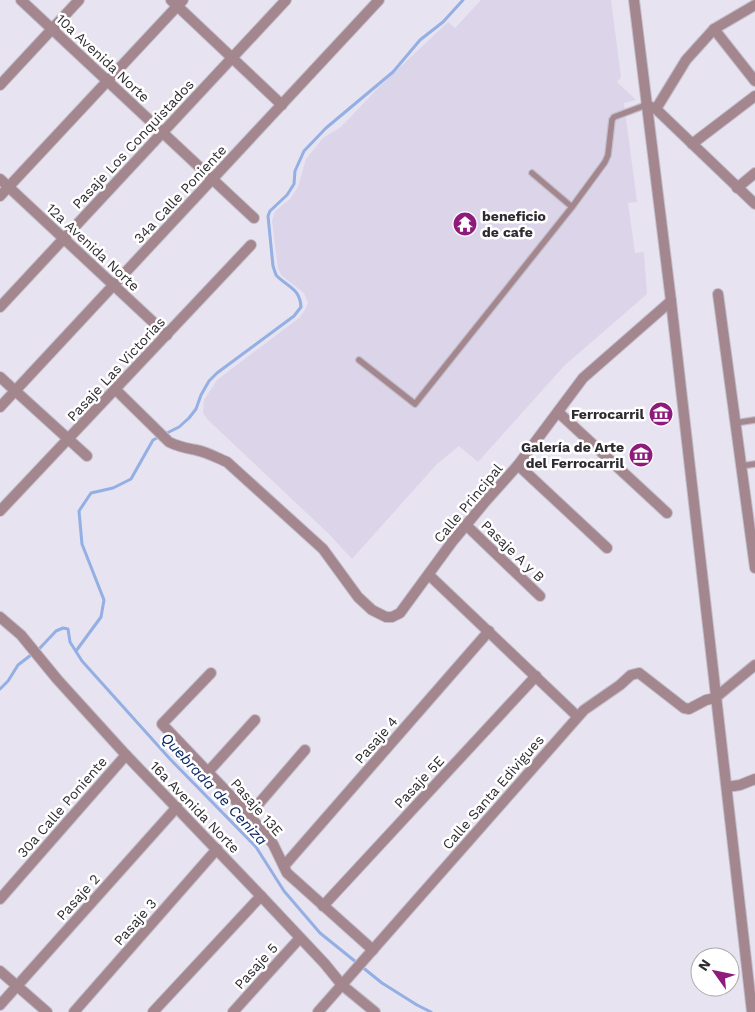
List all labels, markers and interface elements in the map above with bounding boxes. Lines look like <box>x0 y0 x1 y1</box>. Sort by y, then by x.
street label: 10a Avenida Norte <box>53 11 153 105</box>
street label: Pasaje Los Conquistados <box>69 76 197 212</box>
street label: 34a Calle Poniente <box>131 142 229 246</box>
street label: 12a Avenida Norte <box>43 200 143 294</box>
place label: beneficio de cafe <box>482 208 546 240</box>
temple icon: beneficio de cafe <box>452 211 478 237</box>
street label: Pasaje Las Victorias <box>64 314 168 424</box>
museum icon: Ferrocarril <box>648 401 674 427</box>
place label: Ferrocarril <box>571 406 644 422</box>
place label: Galería de Arte del Ferrocarril <box>521 439 624 471</box>
museum icon: Galería de Arte del Ferrocarril <box>628 442 654 468</box>
street label: Calle Principal <box>430 460 506 546</box>
street label: Pasaje A y B <box>478 517 548 585</box>
street label: Pasaje 4 <box>351 713 401 767</box>
water label: Quebrada de Ceniza <box>157 729 271 849</box>
street label: Calle Santa Edivigues <box>439 732 547 852</box>
street label: 30a Calle Poniente <box>14 753 110 861</box>
street label: Pasaje 5E <box>391 753 447 811</box>
street label: 16a Avenida Norte <box>147 758 243 856</box>
street label: Pasaje 13E <box>228 775 286 839</box>
street label: Pasaje 2 <box>53 871 103 923</box>
street label: Pasaje 3 <box>110 895 160 949</box>
street label: Pasaje 5 <box>231 940 281 992</box>
north arrow <box>690 947 740 997</box>
text: N <box>695 956 714 974</box>

